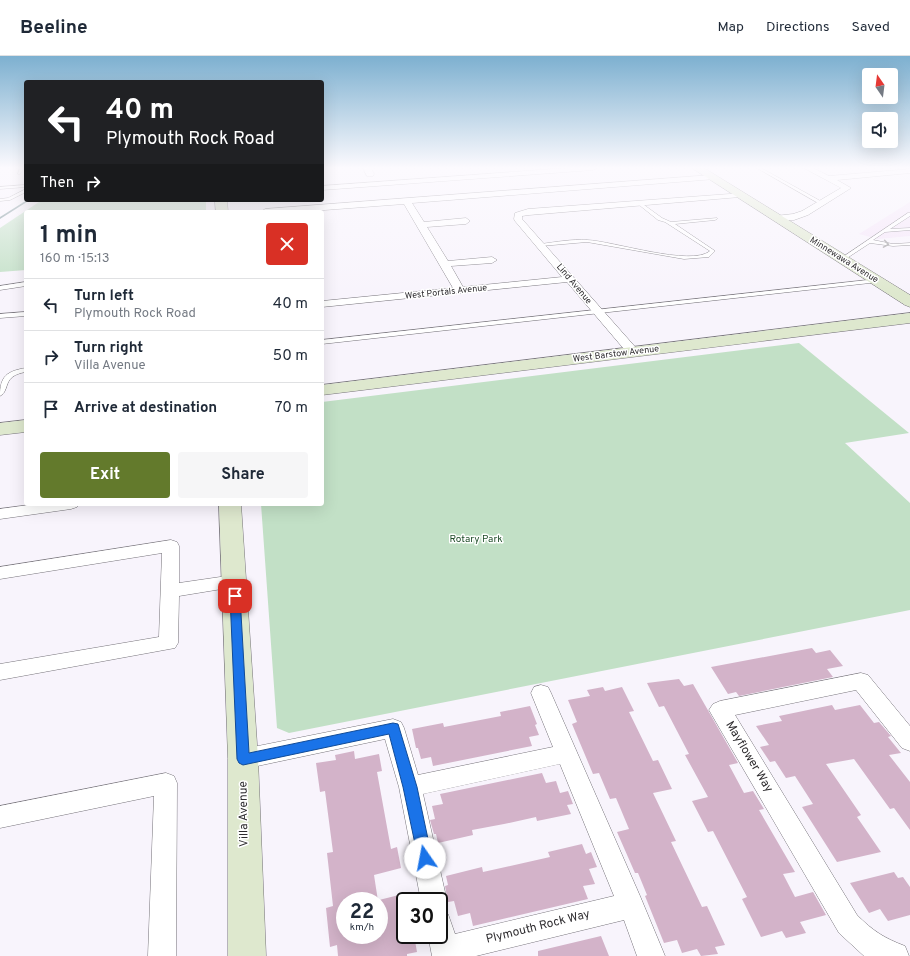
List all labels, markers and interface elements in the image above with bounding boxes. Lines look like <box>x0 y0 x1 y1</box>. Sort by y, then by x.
text: Beeline <box>20 16 88 40</box>
text: Map <box>718 19 744 36</box>
text: Directions <box>766 19 830 36</box>
text: Saved <box>852 19 890 36</box>
north arrow <box>862 68 898 104</box>
map controls <box>862 68 898 148</box>
text: 40 m <box>106 93 174 129</box>
icon: left <box>40 96 92 148</box>
button: sound <box>862 112 898 148</box>
text: Plymouth Rock Road <box>106 128 275 151</box>
icon: right <box>82 172 104 194</box>
text: Then <box>40 174 74 193</box>
text: 1 min <box>40 221 98 251</box>
button: close <box>266 223 308 265</box>
street label: Minnewawa Avenue <box>808 235 880 286</box>
one-way arrow <box>883 239 889 248</box>
text: 160 m · 15:13 <box>40 251 110 267</box>
street label: Lind Avenue <box>554 262 594 307</box>
street label: West Portals Avenue <box>404 282 488 302</box>
text: Turn left <box>74 287 134 306</box>
icon: left <box>40 294 62 316</box>
text: 40 m <box>273 295 308 314</box>
text: Plymouth Rock Road <box>74 306 196 322</box>
text: Turn right <box>74 339 143 358</box>
street label: West Barstow Avenue <box>572 343 660 365</box>
icon: right <box>40 346 62 368</box>
text: 50 m <box>273 347 308 366</box>
text: Villa Avenue <box>74 358 145 374</box>
icon: arrive <box>40 398 62 420</box>
text: Arrive at destination <box>74 399 217 418</box>
text: 70 m <box>275 399 308 418</box>
button: Exit <box>40 452 170 498</box>
button: Share <box>178 452 308 498</box>
park label: Rotary Park <box>449 533 503 546</box>
pin <box>218 579 252 613</box>
icon: arrive <box>224 585 246 607</box>
street label: Mayflower Way <box>721 718 777 796</box>
street label: Villa Avenue <box>235 781 253 847</box>
position arrow <box>404 837 446 879</box>
speed limit sign: 30 <box>396 892 448 944</box>
text: 22 <box>350 900 374 926</box>
street label: Plymouth Rock Way <box>484 906 592 948</box>
text: km/h <box>350 921 374 934</box>

